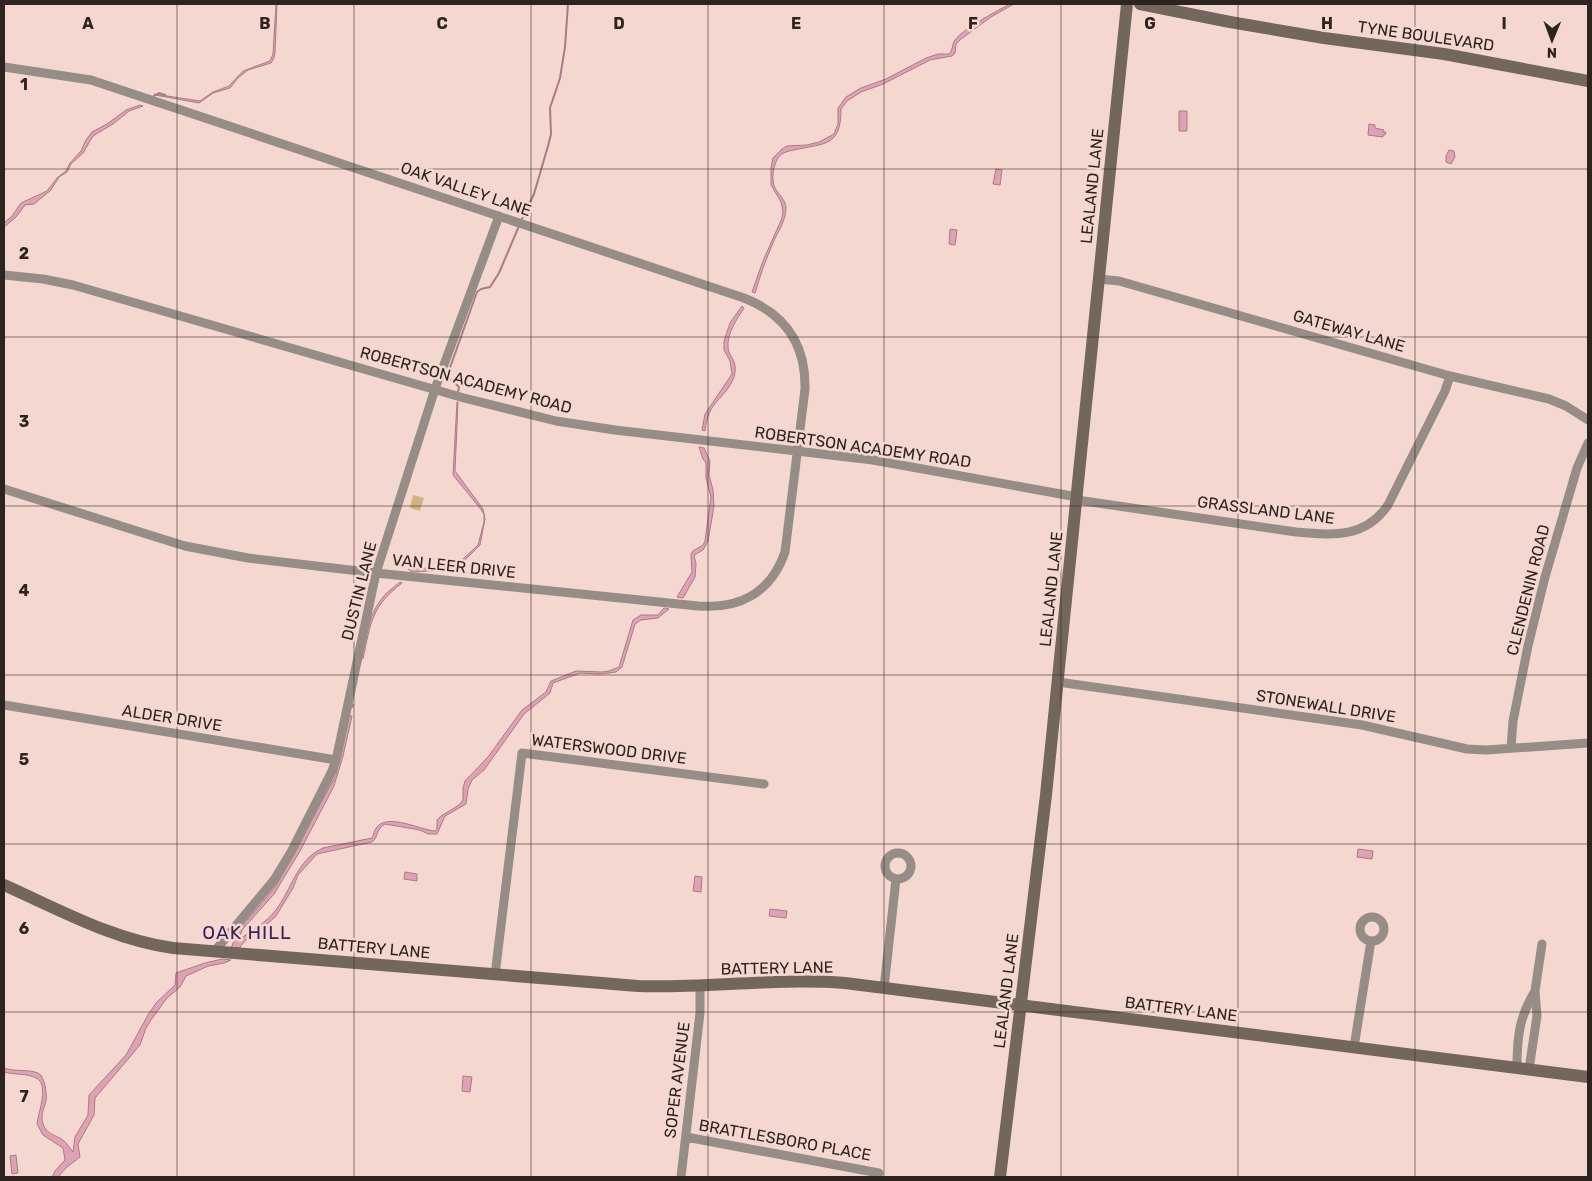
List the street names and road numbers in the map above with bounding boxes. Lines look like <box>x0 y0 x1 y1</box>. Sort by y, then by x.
street label: TYNE BOULEVARD <box>1357 17 1495 55</box>
street label: LEALAND LANE <box>1077 127 1107 245</box>
street label: OAK VALLEY LANE <box>398 158 534 220</box>
street label: GATEWAY LANE <box>1291 306 1407 356</box>
street label: ROBERTSON ACADEMY ROAD <box>358 343 574 417</box>
street label: ROBERTSON ACADEMY ROAD <box>754 422 972 472</box>
street label: GRASSLAND LANE <box>1196 492 1336 528</box>
street label: CLENDENIN ROAD <box>1503 522 1553 658</box>
street label: LEALAND LANE <box>1036 530 1066 648</box>
street label: DUSTIN LANE <box>338 540 380 642</box>
street label: VAN LEER DRIVE <box>391 550 517 582</box>
street label: STONEWALL DRIVE <box>1255 686 1397 726</box>
street label: ALDER DRIVE <box>121 701 223 735</box>
street label: WATERSWOOD DRIVE <box>530 730 688 768</box>
street label: LEALAND LANE <box>990 932 1022 1050</box>
street label: BATTERY LANE <box>317 934 431 962</box>
street label: BATTERY LANE <box>720 958 834 978</box>
street label: BATTERY LANE <box>1124 993 1238 1025</box>
street label: SOPER AVENUE <box>660 1021 694 1139</box>
street label: BRATTLESBORO PLACE <box>697 1115 873 1165</box>

